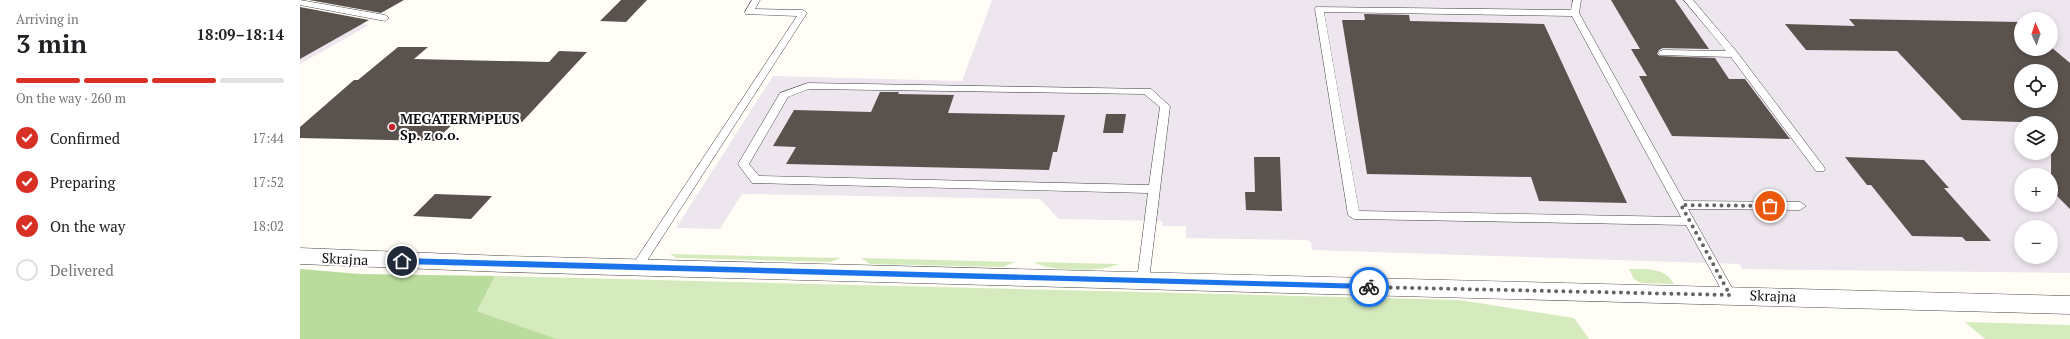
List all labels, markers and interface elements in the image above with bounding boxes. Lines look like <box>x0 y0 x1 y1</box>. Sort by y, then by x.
text: Arriving in <box>16 10 79 28</box>
north arrow <box>2014 12 2058 56</box>
map controls <box>2014 12 2058 264</box>
text: 18:09–18:14 <box>197 24 284 44</box>
text: 3 min <box>16 26 87 60</box>
button: locate <box>2014 64 2058 108</box>
text: On the way · 260 m <box>16 89 126 107</box>
place label: MEGATERM PLUS Sp. z o.o. <box>400 109 520 144</box>
button: layers <box>2014 116 2058 160</box>
marker: MEGATERM PLUS Sp. z o.o. <box>387 122 397 132</box>
icon: check <box>16 127 38 149</box>
text: Confirmed <box>50 128 120 148</box>
text: 17:44 <box>252 129 284 147</box>
button: + <box>2014 168 2058 212</box>
icon: check <box>16 171 38 193</box>
text: Preparing <box>50 172 115 192</box>
text: 17:52 <box>252 173 284 191</box>
pin <box>1753 189 1787 223</box>
icon: bag <box>1759 195 1781 217</box>
icon: check <box>16 215 38 237</box>
text: On the way <box>50 216 125 236</box>
text: 18:02 <box>252 217 284 235</box>
button: − <box>2014 220 2058 264</box>
pin <box>385 244 419 278</box>
street label: Skrajna <box>321 248 369 269</box>
icon: home <box>391 250 413 272</box>
text: Delivered <box>50 260 114 280</box>
courier <box>1349 267 1389 307</box>
icon: bike <box>1358 276 1380 298</box>
street label: Skrajna <box>1749 285 1797 306</box>

